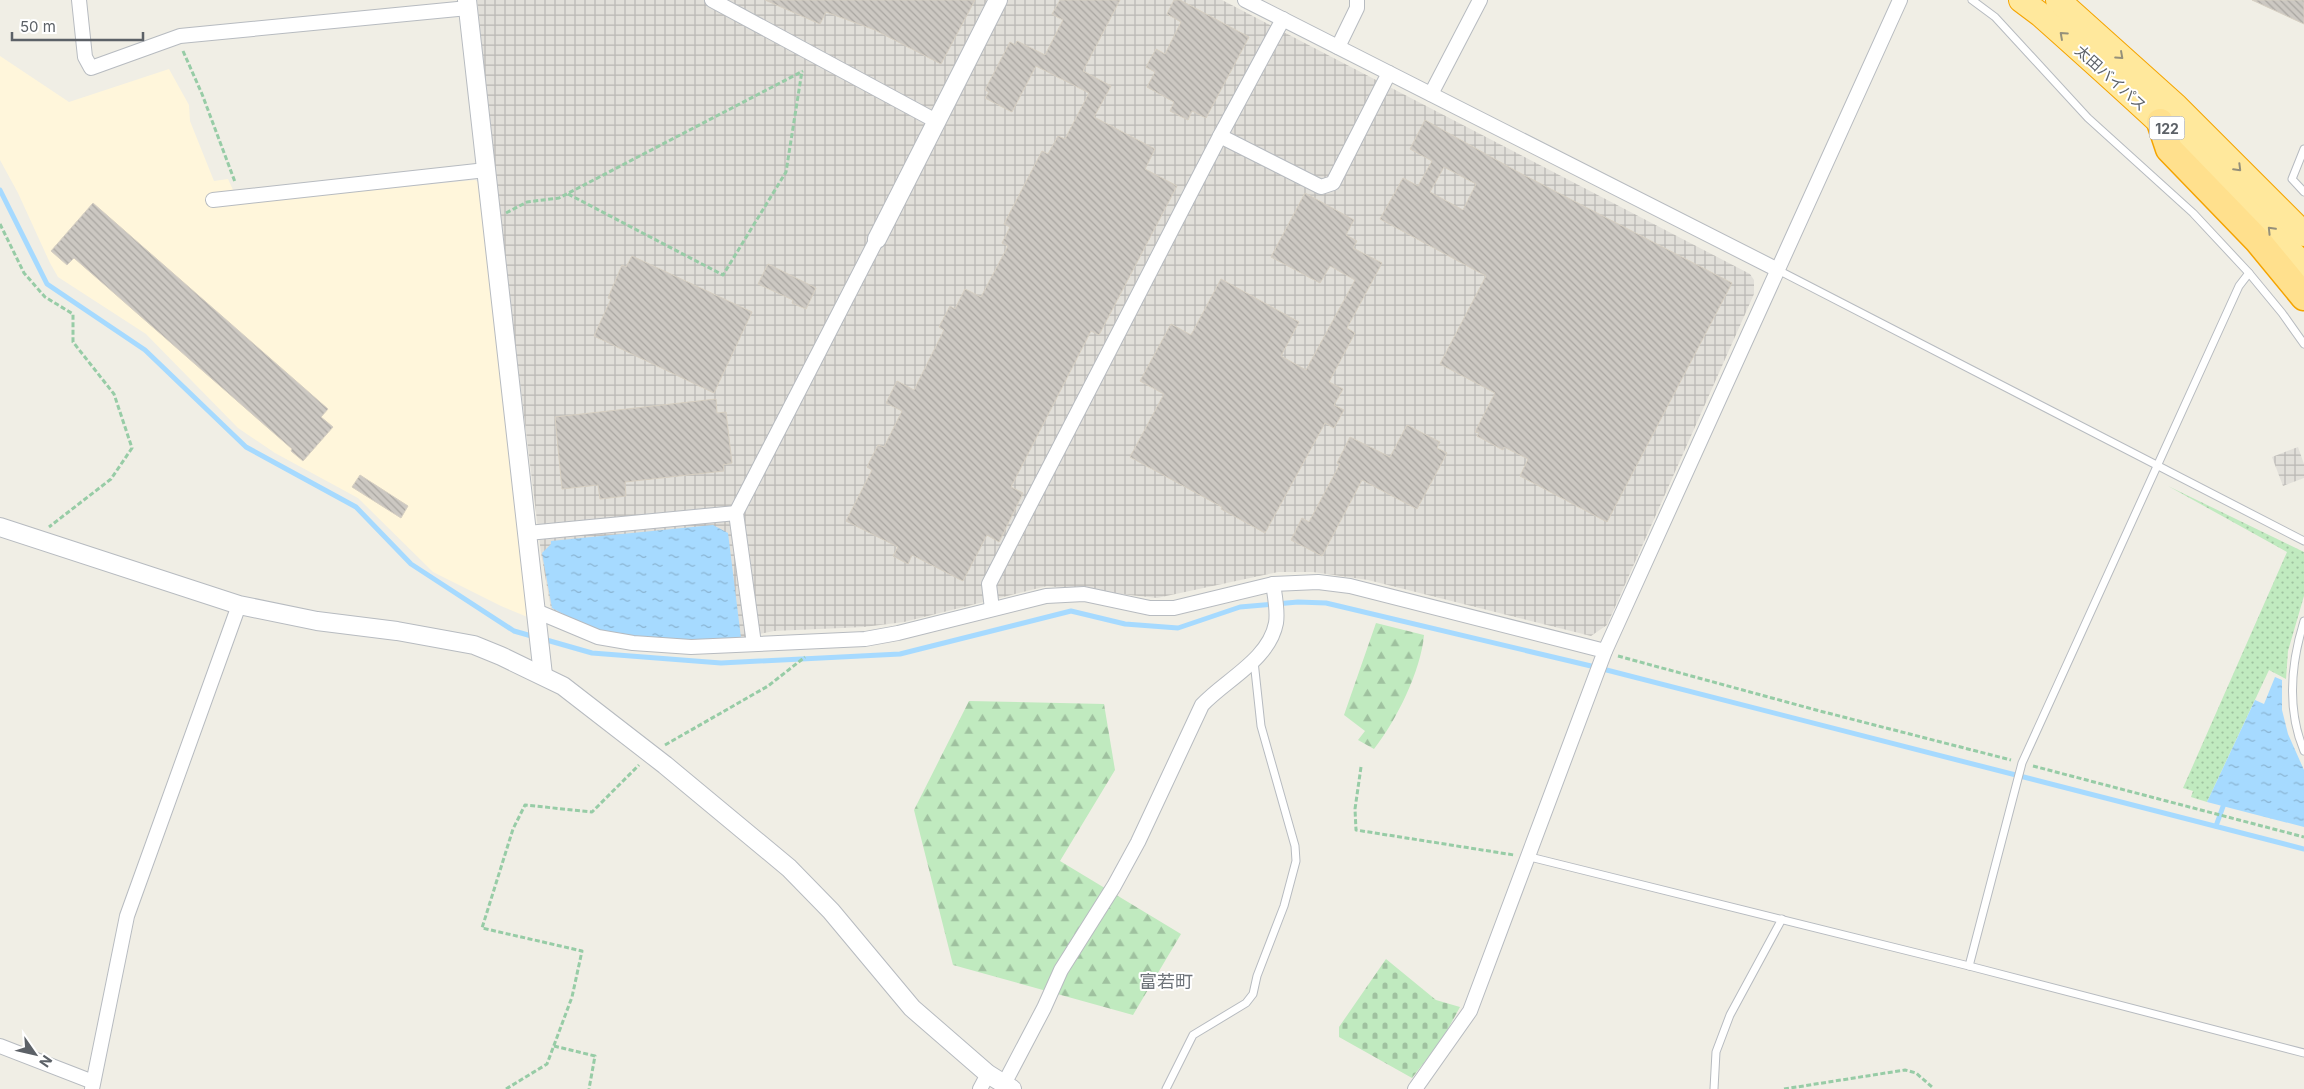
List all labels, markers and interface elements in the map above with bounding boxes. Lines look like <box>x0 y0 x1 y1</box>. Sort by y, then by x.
scale bar <box>12 10 144 42</box>
text: 50 m <box>20 17 56 36</box>
one-way arrow <box>2060 32 2069 41</box>
street label: 太田バイパス <box>2071 41 2151 115</box>
one-way arrow <box>2115 50 2124 59</box>
road number: 122 <box>2150 116 2184 140</box>
one-way arrow <box>2232 162 2241 171</box>
one-way arrow <box>2268 227 2277 236</box>
district label: 富若町 <box>1139 971 1193 992</box>
north arrow <box>10 1029 60 1079</box>
text: N <box>36 1052 56 1071</box>

